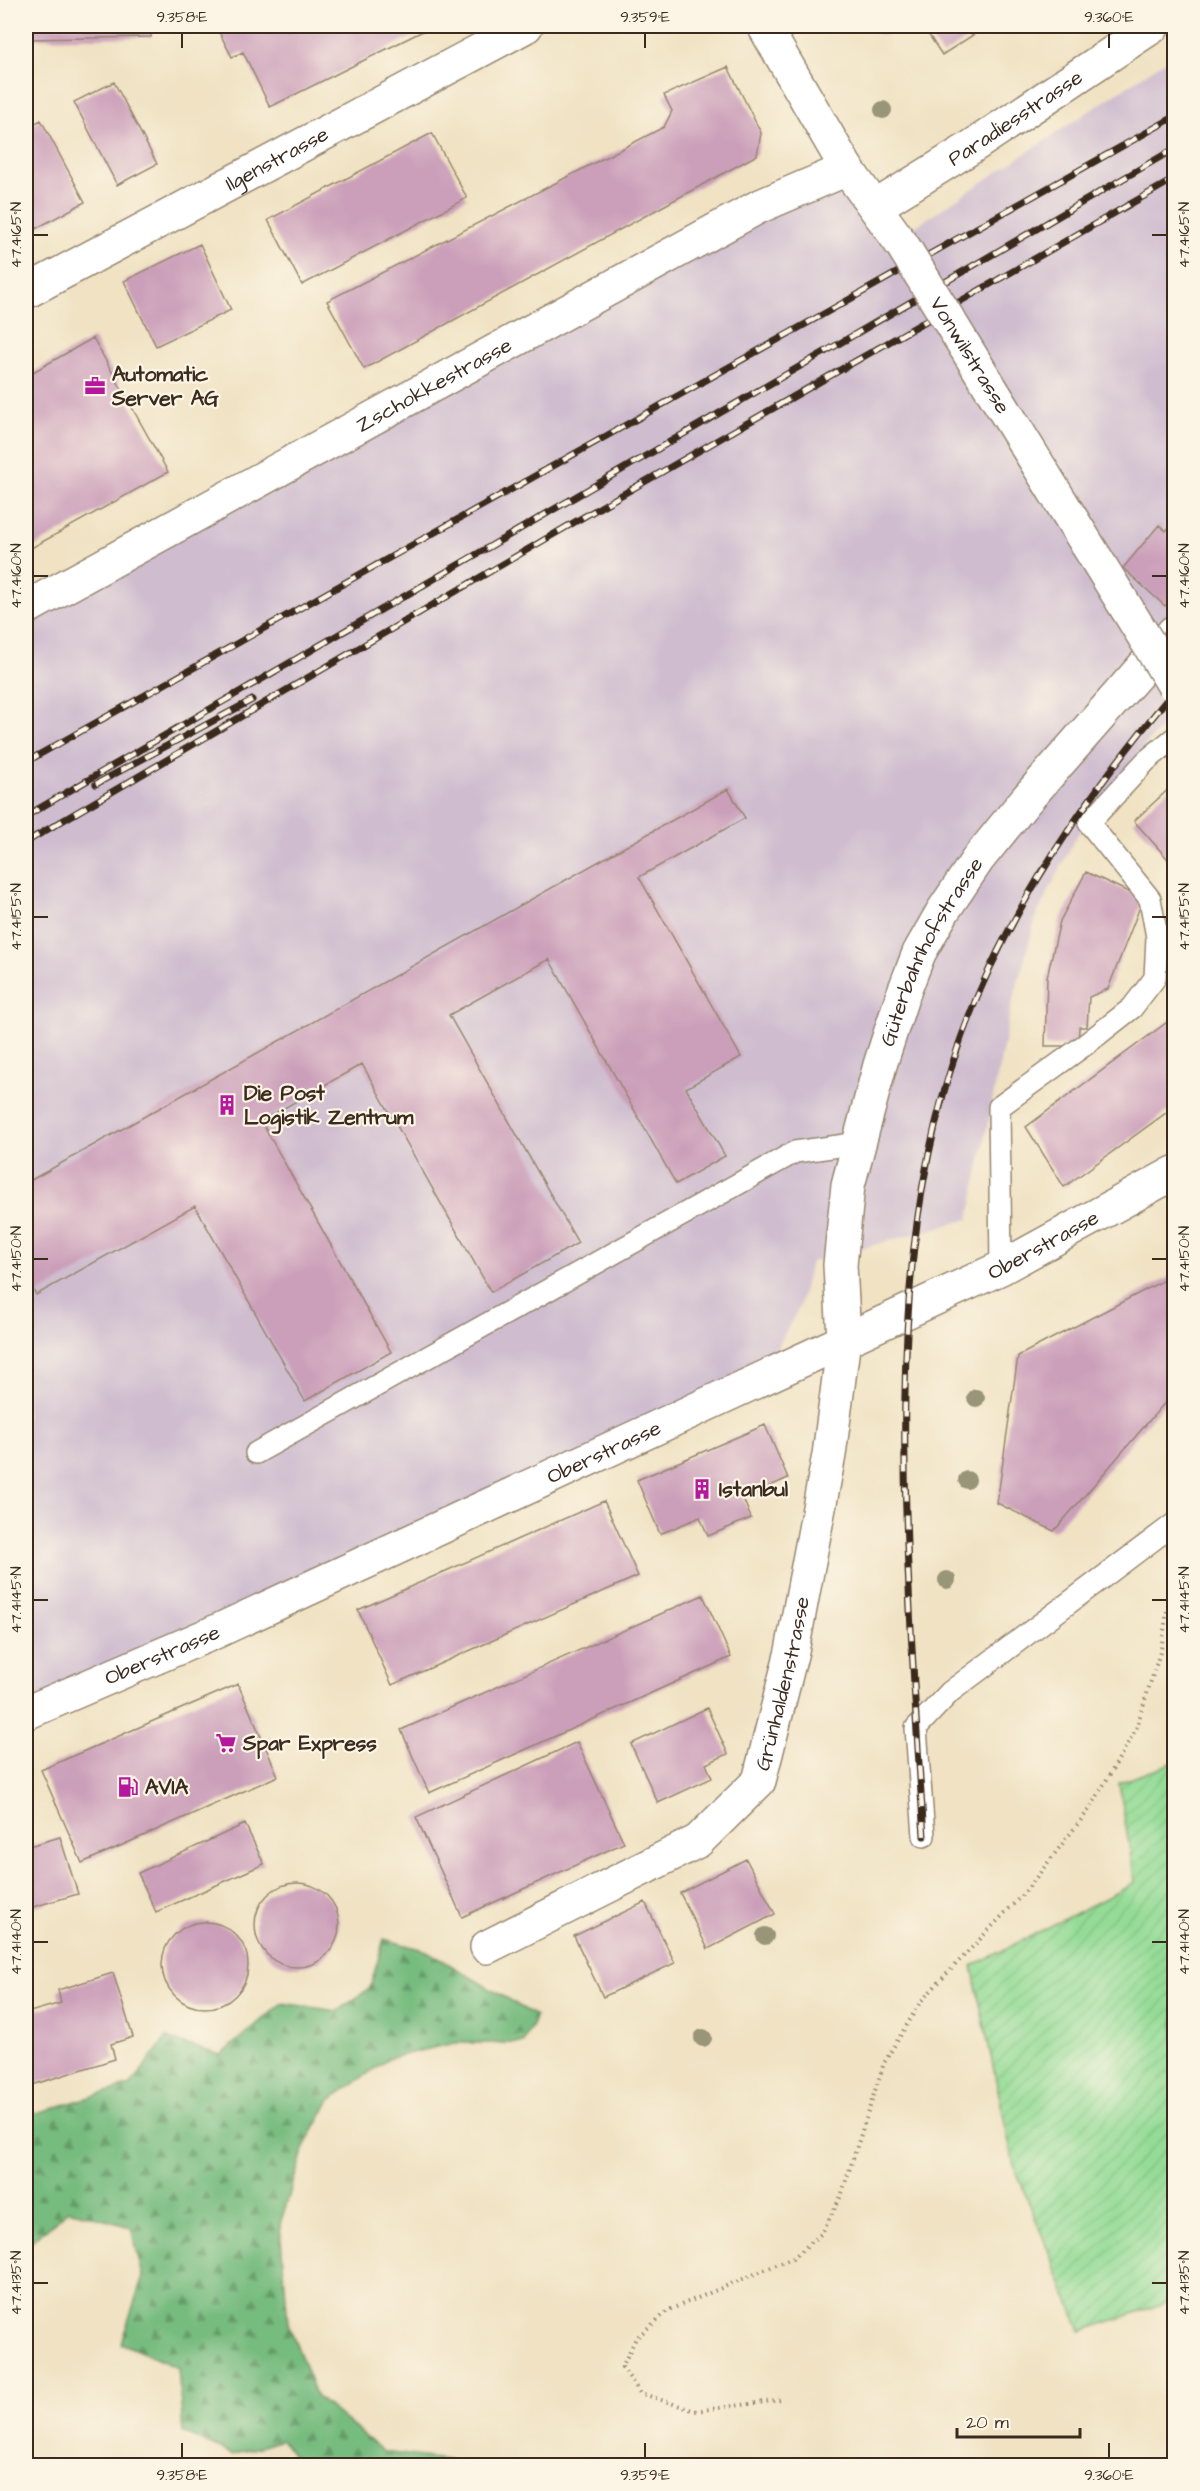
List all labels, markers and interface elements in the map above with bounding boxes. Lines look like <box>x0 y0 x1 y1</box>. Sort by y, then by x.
text: 9.358°E <box>157 7 208 28</box>
text: 9.359°E <box>620 7 670 28</box>
text: 9.360°E <box>1084 7 1134 28</box>
street label: Paradiesstrasse <box>942 63 1088 173</box>
street label: Ilgenstrasse <box>220 119 333 198</box>
text: 47.4165°N <box>6 202 27 268</box>
text: 47.4165°N <box>1174 202 1195 268</box>
street label: Vonwilstrasse <box>923 291 1017 419</box>
street label: Zschokkestrasse <box>351 330 517 439</box>
place label: Automatic Server AG <box>111 360 219 413</box>
office icon: Automatic Server AG <box>83 374 107 398</box>
text: 47.4160°N <box>6 543 27 609</box>
text: 47.4160°N <box>1174 543 1195 609</box>
street label: Güterbahnhofstrasse <box>873 851 990 1050</box>
text: 47.4155°N <box>6 883 27 951</box>
text: 47.4155°N <box>1174 883 1195 951</box>
place label: Die Post Logistik Zentrum <box>244 1079 414 1134</box>
building icon: Die Post Logistik Zentrum <box>215 1093 239 1117</box>
street label: Oberstrasse <box>983 1203 1104 1287</box>
text: 47.4150°N <box>6 1226 27 1292</box>
text: 47.4150°N <box>1174 1226 1195 1292</box>
street label: Oberstrasse <box>542 1413 665 1491</box>
place label: Istanbul <box>719 1475 789 1504</box>
building icon: Istanbul <box>690 1477 714 1501</box>
text: 47.4145°N <box>6 1566 27 1634</box>
text: 47.4145°N <box>1174 1566 1195 1634</box>
street label: Grünhaldenstrasse <box>748 1594 817 1774</box>
street label: Oberstrasse <box>100 1617 224 1692</box>
place label: Spar Express <box>242 1729 377 1759</box>
supermarket icon: Spar Express <box>214 1731 238 1755</box>
place label: AVIA <box>145 1773 189 1802</box>
fuel station icon: AVIA <box>116 1775 140 1799</box>
text: 47.4140°N <box>6 1909 27 1975</box>
text: 47.4140°N <box>1174 1909 1195 1975</box>
text: 47.4135°N <box>6 2251 27 2315</box>
text: 47.4135°N <box>1174 2251 1195 2315</box>
scale bar <box>957 2401 1080 2439</box>
text: 20 m <box>966 2410 1009 2435</box>
text: 9.358°E <box>157 2465 208 2486</box>
text: 9.359°E <box>620 2465 670 2486</box>
text: 9.360°E <box>1084 2465 1134 2486</box>

